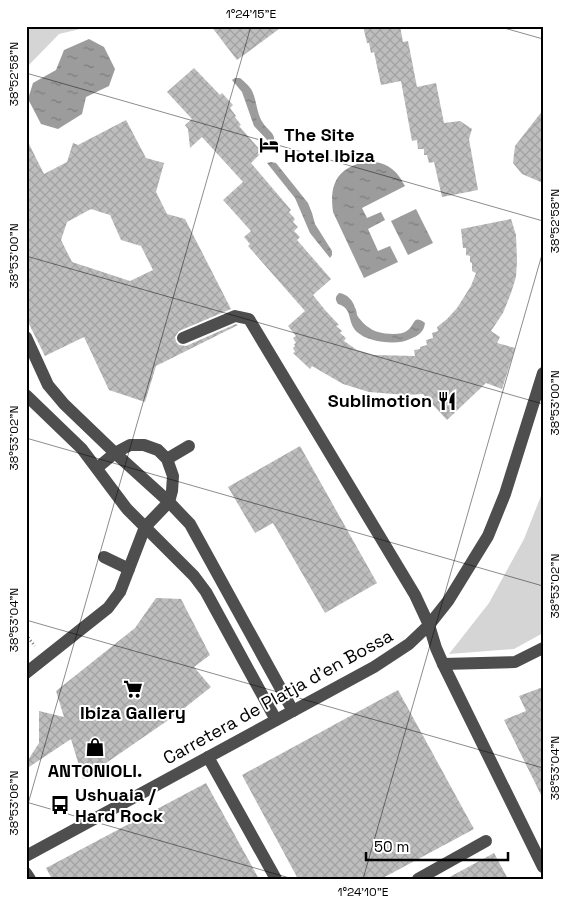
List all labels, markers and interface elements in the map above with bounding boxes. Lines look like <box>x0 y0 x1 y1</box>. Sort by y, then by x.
text: 1°24'15"E <box>226 6 277 22</box>
text: 38°52'58"N <box>6 42 22 106</box>
place label: The Site Hotel Ibiza <box>284 123 376 167</box>
hotel icon: The Site Hotel Ibiza <box>258 134 280 156</box>
text: 38°52'58"N <box>547 189 563 253</box>
text: 38°53'00"N <box>6 223 22 289</box>
text: 38°53'00"N <box>547 370 563 436</box>
place label: Sublimotion <box>328 389 432 412</box>
restaurant icon: Sublimotion <box>436 390 458 412</box>
text: 38°53'02"N <box>6 406 22 470</box>
text: 38°53'02"N <box>547 554 563 618</box>
text: 38°53'04"N <box>6 588 22 652</box>
street label: Carretera de Platja d'en Bossa <box>159 624 397 769</box>
supermarket icon: Ibiza Gallery <box>122 678 144 700</box>
place label: Ibiza Gallery <box>80 701 186 724</box>
shop icon: ANTONIOLI. <box>84 736 106 758</box>
text: 38°53'04"N <box>547 736 563 800</box>
place label: ANTONIOLI. <box>48 759 142 782</box>
text: 38°53'06"N <box>6 771 22 835</box>
place label: Ushuaia / Hard Rock <box>75 783 163 827</box>
bus stop icon: Ushuaia / Hard Rock <box>49 794 71 816</box>
scale bar <box>366 830 509 862</box>
text: 50 m <box>374 837 409 856</box>
text: 1°24'10"E <box>337 884 389 900</box>

